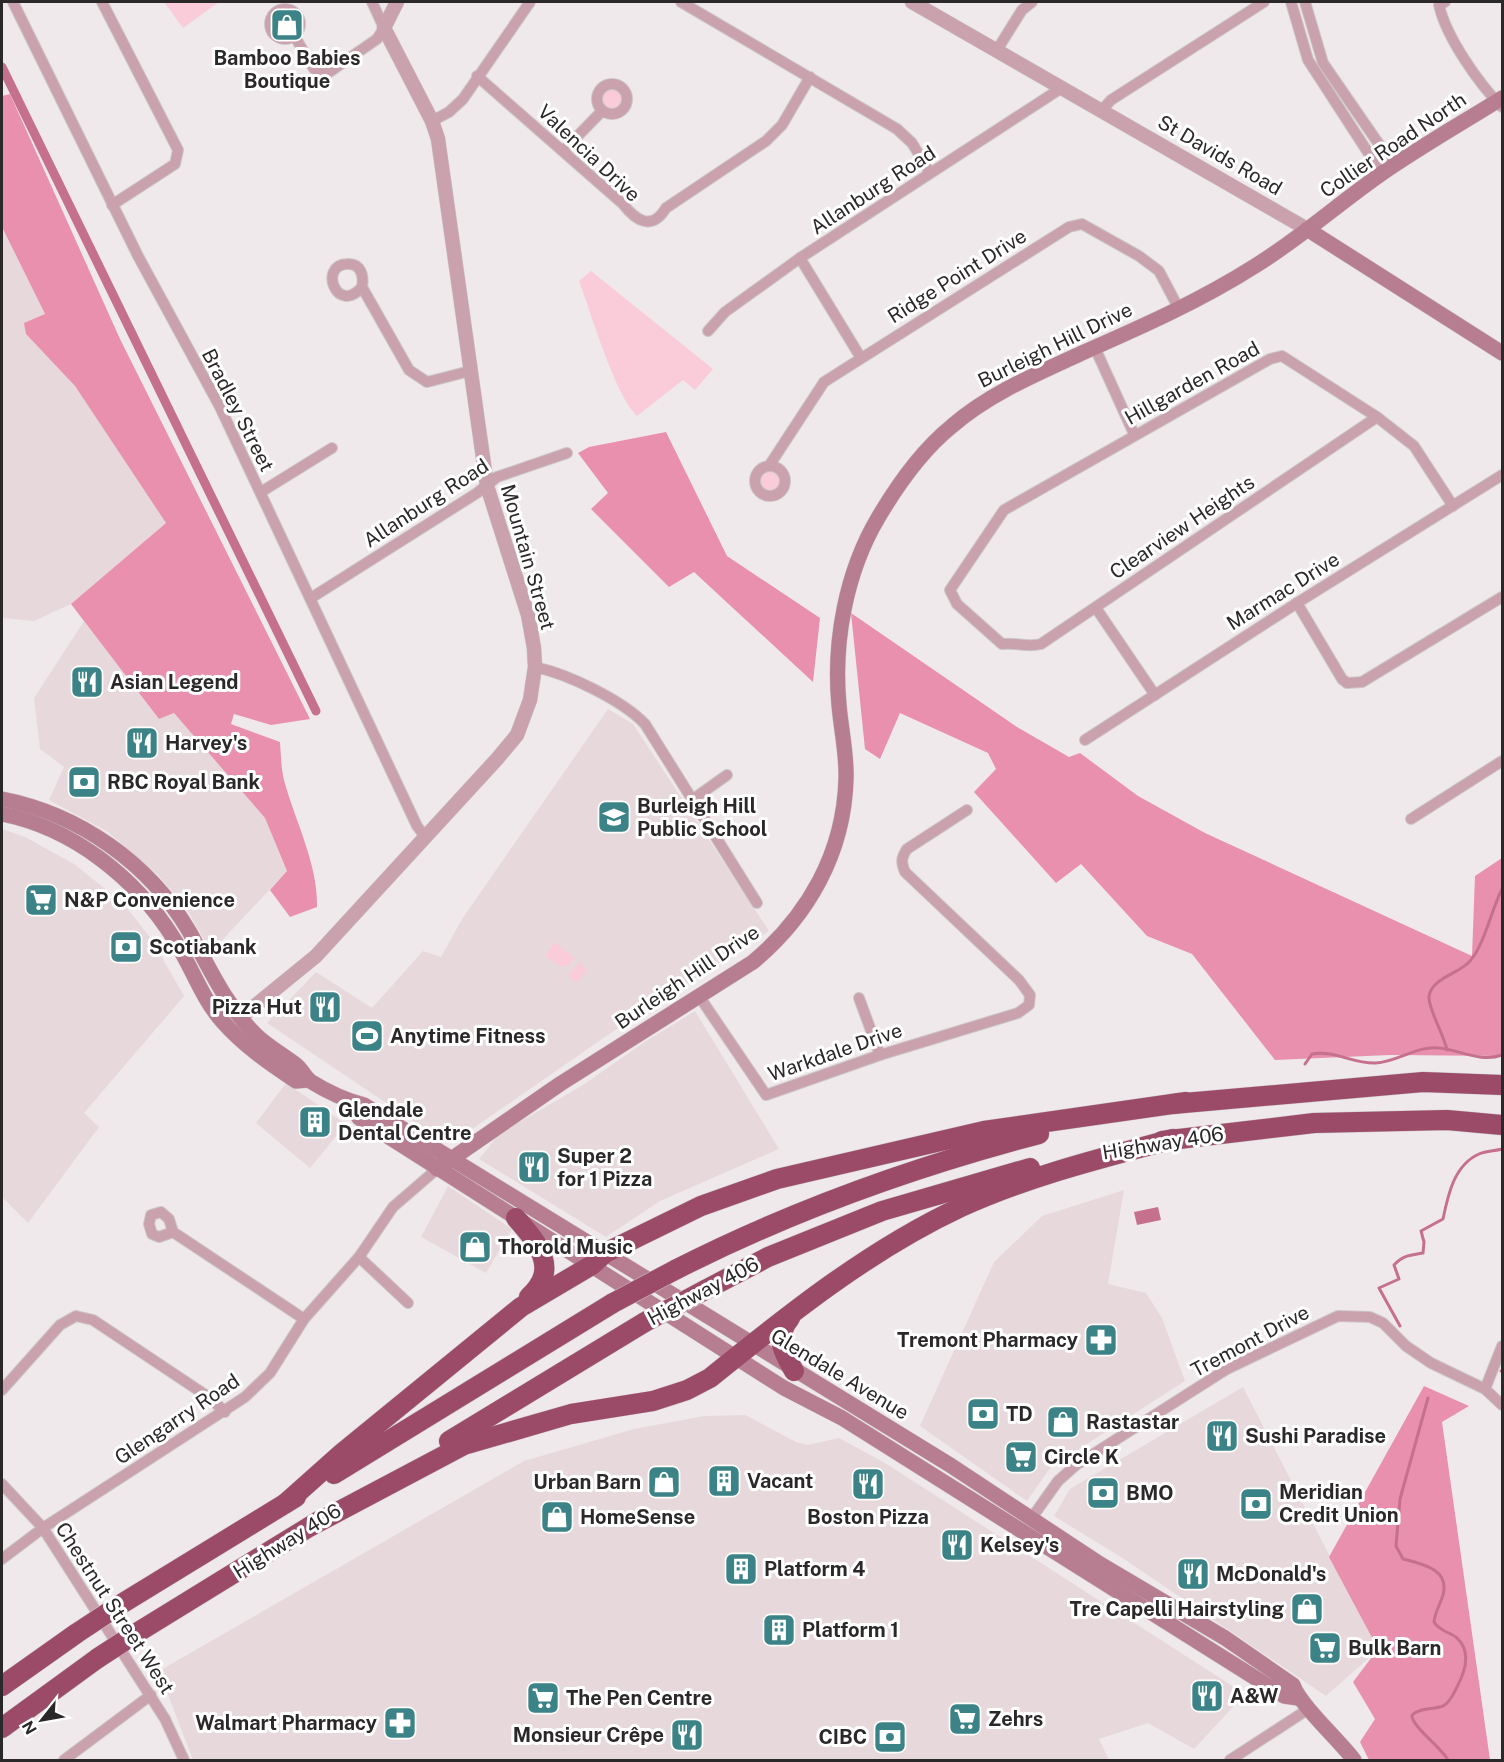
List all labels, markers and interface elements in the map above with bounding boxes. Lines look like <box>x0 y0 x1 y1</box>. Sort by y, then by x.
shop icon: Bamboo Babies Boutique <box>269 7 305 43</box>
place label: Bamboo Babies Boutique <box>213 46 361 93</box>
street label: Collier Road North <box>1315 87 1471 203</box>
street label: Valencia Drive <box>533 99 645 207</box>
street label: St Davids Road <box>1154 110 1286 200</box>
street label: Allanburg Road <box>806 141 940 239</box>
street label: Ridge Point Drive <box>883 224 1031 328</box>
street label: Burleigh Hill Drive <box>974 297 1136 393</box>
street label: Hillgarden Road <box>1120 336 1264 430</box>
street label: Bradley Street <box>197 345 279 475</box>
street label: Allanburg Road <box>359 454 493 552</box>
street label: Clearview Heights <box>1105 470 1259 584</box>
street label: Mountain Street <box>496 481 560 633</box>
street label: Marmac Drive <box>1222 547 1344 635</box>
restaurant icon: Asian Legend <box>69 664 105 700</box>
place label: Asian Legend <box>110 670 238 694</box>
restaurant icon: Harvey's <box>124 725 160 761</box>
place label: Harvey's <box>165 731 247 755</box>
bank icon: RBC Royal Bank <box>66 764 102 800</box>
place label: RBC Royal Bank <box>107 770 260 794</box>
place label: Burleigh Hill Public School <box>637 794 767 841</box>
school or university icon: Burleigh Hill Public School <box>596 799 632 835</box>
supermarket icon: N&P Convenience <box>23 882 59 918</box>
place label: N&P Convenience <box>64 888 235 912</box>
street label: Burleigh Hill Drive <box>610 920 764 1034</box>
bank icon: Scotiabank <box>108 929 144 965</box>
place label: Scotiabank <box>149 935 257 959</box>
restaurant icon: Pizza Hut <box>307 989 343 1025</box>
place label: Pizza Hut <box>212 995 302 1019</box>
sports icon: Anytime Fitness <box>349 1018 385 1054</box>
street label: Warkdale Drive <box>765 1018 905 1086</box>
place label: Anytime Fitness <box>390 1024 546 1048</box>
place label: Glendale Dental Centre <box>338 1098 472 1145</box>
building icon: Glendale Dental Centre <box>297 1104 333 1140</box>
street label: Highway 406 <box>1101 1122 1225 1164</box>
place label: Super 2 for 1 Pizza <box>557 1144 652 1191</box>
restaurant icon: Super 2 for 1 Pizza <box>516 1149 552 1185</box>
shop icon: Thorold Music <box>457 1229 493 1265</box>
place label: Thorold Music <box>498 1235 633 1259</box>
street label: Highway 406 <box>643 1252 763 1330</box>
street label: Tremont Drive <box>1187 1300 1313 1382</box>
pharmacy icon: Tremont Pharmacy <box>1083 1322 1119 1358</box>
street label: Glendale Avenue <box>767 1323 913 1425</box>
place label: Tremont Pharmacy <box>897 1328 1078 1352</box>
street label: Glengarry Road <box>110 1368 244 1470</box>
bank icon: TD <box>965 1396 1001 1432</box>
place label: TD <box>1006 1402 1033 1426</box>
shop icon: Rastastar <box>1045 1404 1081 1440</box>
place label: Rastastar <box>1086 1410 1179 1434</box>
restaurant icon: Sushi Paradise <box>1204 1418 1240 1454</box>
place label: Sushi Paradise <box>1245 1424 1386 1448</box>
supermarket icon: Circle K <box>1003 1439 1039 1475</box>
place label: Circle K <box>1044 1445 1119 1469</box>
building icon: Vacant <box>706 1463 742 1499</box>
shop icon: Urban Barn <box>646 1464 682 1500</box>
restaurant icon: Boston Pizza <box>850 1466 886 1502</box>
place label: Vacant <box>747 1469 813 1493</box>
place label: Urban Barn <box>533 1470 641 1494</box>
bank icon: BMO <box>1085 1475 1121 1511</box>
place label: Meridian Credit Union <box>1279 1480 1399 1527</box>
place label: BMO <box>1126 1481 1174 1505</box>
bank icon: Meridian Credit Union <box>1238 1486 1274 1522</box>
street label: Highway 406 <box>229 1498 345 1584</box>
shop icon: HomeSense <box>539 1499 575 1535</box>
place label: HomeSense <box>580 1505 695 1529</box>
place label: Boston Pizza <box>807 1505 929 1529</box>
street label: Chestnut Street West <box>50 1518 180 1698</box>
restaurant icon: Kelsey's <box>939 1527 975 1563</box>
place label: Kelsey's <box>980 1533 1059 1557</box>
building icon: Platform 4 <box>723 1551 759 1587</box>
restaurant icon: McDonald's <box>1175 1556 1211 1592</box>
place label: Platform 4 <box>764 1557 865 1581</box>
place label: McDonald's <box>1216 1562 1326 1586</box>
shop icon: Tre Capelli Hairstyling <box>1289 1591 1325 1627</box>
place label: Tre Capelli Hairstyling <box>1069 1597 1284 1621</box>
building icon: Platform 1 <box>761 1612 797 1648</box>
place label: Platform 1 <box>802 1618 899 1642</box>
supermarket icon: Bulk Barn <box>1307 1630 1343 1666</box>
place label: Bulk Barn <box>1348 1636 1441 1660</box>
restaurant icon: A&W <box>1189 1678 1225 1714</box>
supermarket icon: The Pen Centre <box>525 1680 561 1716</box>
place label: A&W <box>1230 1684 1278 1708</box>
place label: The Pen Centre <box>566 1686 712 1710</box>
north arrow <box>12 1690 72 1750</box>
supermarket icon: Zehrs <box>947 1701 983 1737</box>
pharmacy icon: Walmart Pharmacy <box>382 1705 418 1741</box>
place label: Zehrs <box>988 1707 1043 1731</box>
place label: Walmart Pharmacy <box>195 1711 377 1735</box>
text: N <box>18 1717 41 1738</box>
restaurant icon: Monsieur Crêpe <box>669 1717 705 1753</box>
bank icon: CIBC <box>872 1719 908 1755</box>
place label: Monsieur Crêpe <box>513 1723 664 1747</box>
place label: CIBC <box>818 1725 867 1749</box>

